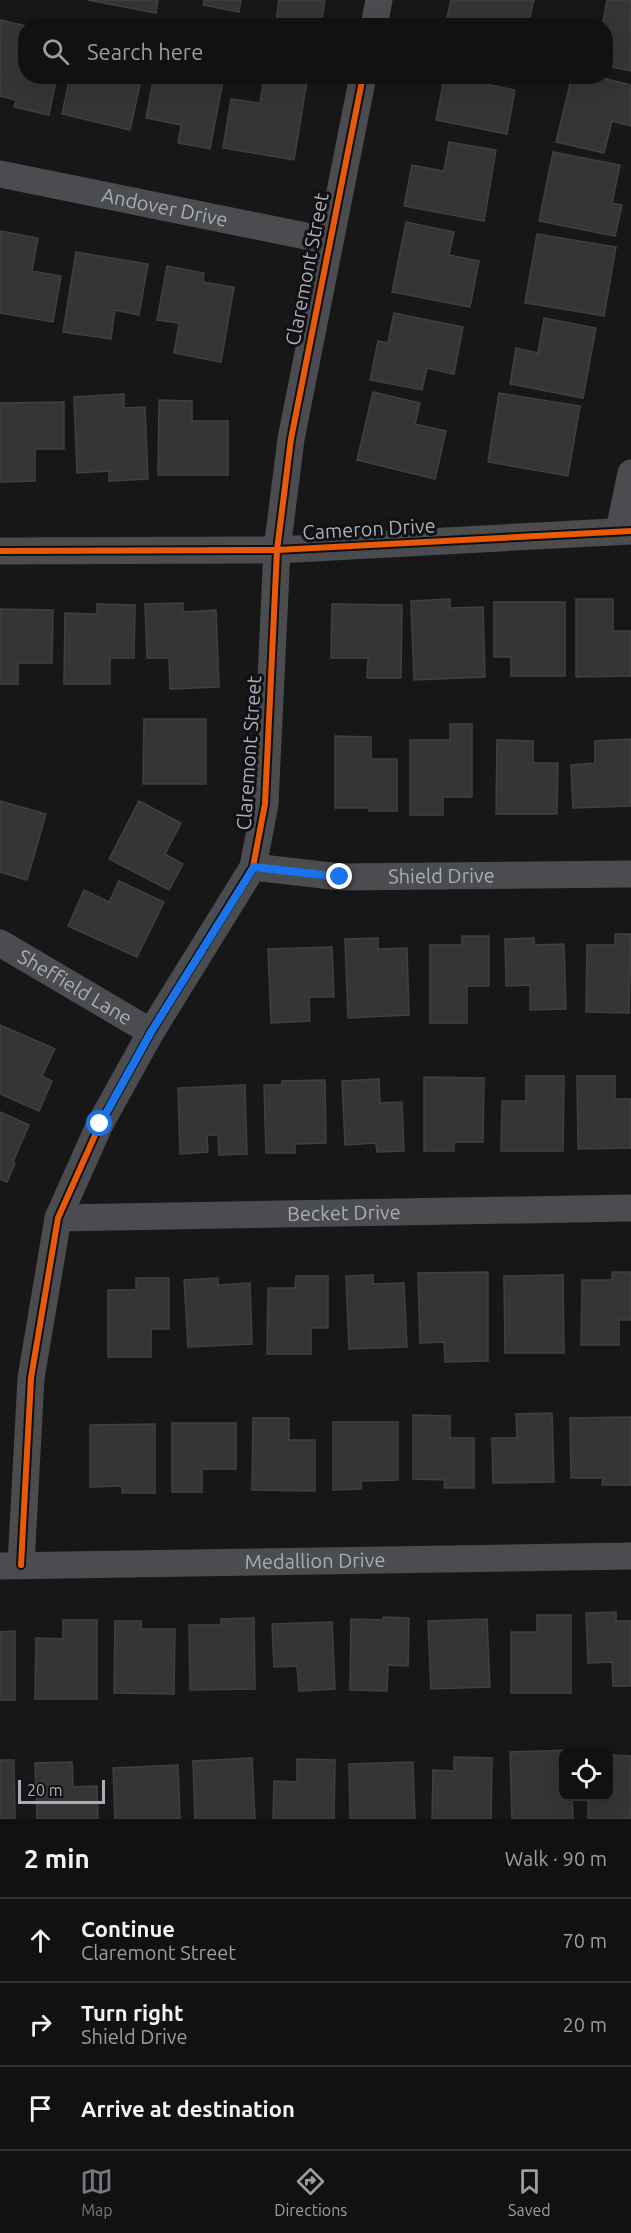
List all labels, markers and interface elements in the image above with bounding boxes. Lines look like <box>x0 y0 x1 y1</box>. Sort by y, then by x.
search box <box>18 18 613 84</box>
icon: search <box>39 35 72 68</box>
text: Search here <box>87 39 203 64</box>
street label: Andover Drive <box>100 183 230 231</box>
street label: Claremont Street <box>280 190 333 347</box>
street label: Cameron Drive <box>302 514 436 543</box>
street label: Claremont Street <box>232 675 265 831</box>
route end <box>326 863 352 889</box>
street label: Shield Drive <box>388 863 495 888</box>
street label: Sheffield Lane <box>14 944 136 1029</box>
route start <box>86 1110 112 1136</box>
street label: Becket Drive <box>287 1200 401 1225</box>
street label: Medallion Drive <box>244 1548 386 1573</box>
map controls <box>559 1747 613 1801</box>
button: locate <box>559 1747 613 1801</box>
scale bar <box>18 1777 105 1804</box>
text: 20 m <box>27 1781 63 1799</box>
text: 2 min <box>24 1844 90 1873</box>
text: Walk · 90 m <box>505 1847 607 1870</box>
text: Continue <box>81 1916 175 1941</box>
icon: ahead <box>24 1924 57 1957</box>
text: 70 m <box>563 1929 607 1952</box>
text: Claremont Street <box>81 1941 236 1964</box>
text: Turn right <box>81 2000 183 2025</box>
icon: right <box>24 2008 57 2041</box>
text: 20 m <box>563 2013 607 2036</box>
text: Shield Drive <box>81 2025 188 2048</box>
icon: arrive <box>24 2092 57 2125</box>
text: Arrive at destination <box>81 2096 295 2121</box>
tab: Map <box>80 2165 113 2219</box>
tab: Directions <box>274 2165 347 2219</box>
tab: Saved <box>508 2165 551 2219</box>

